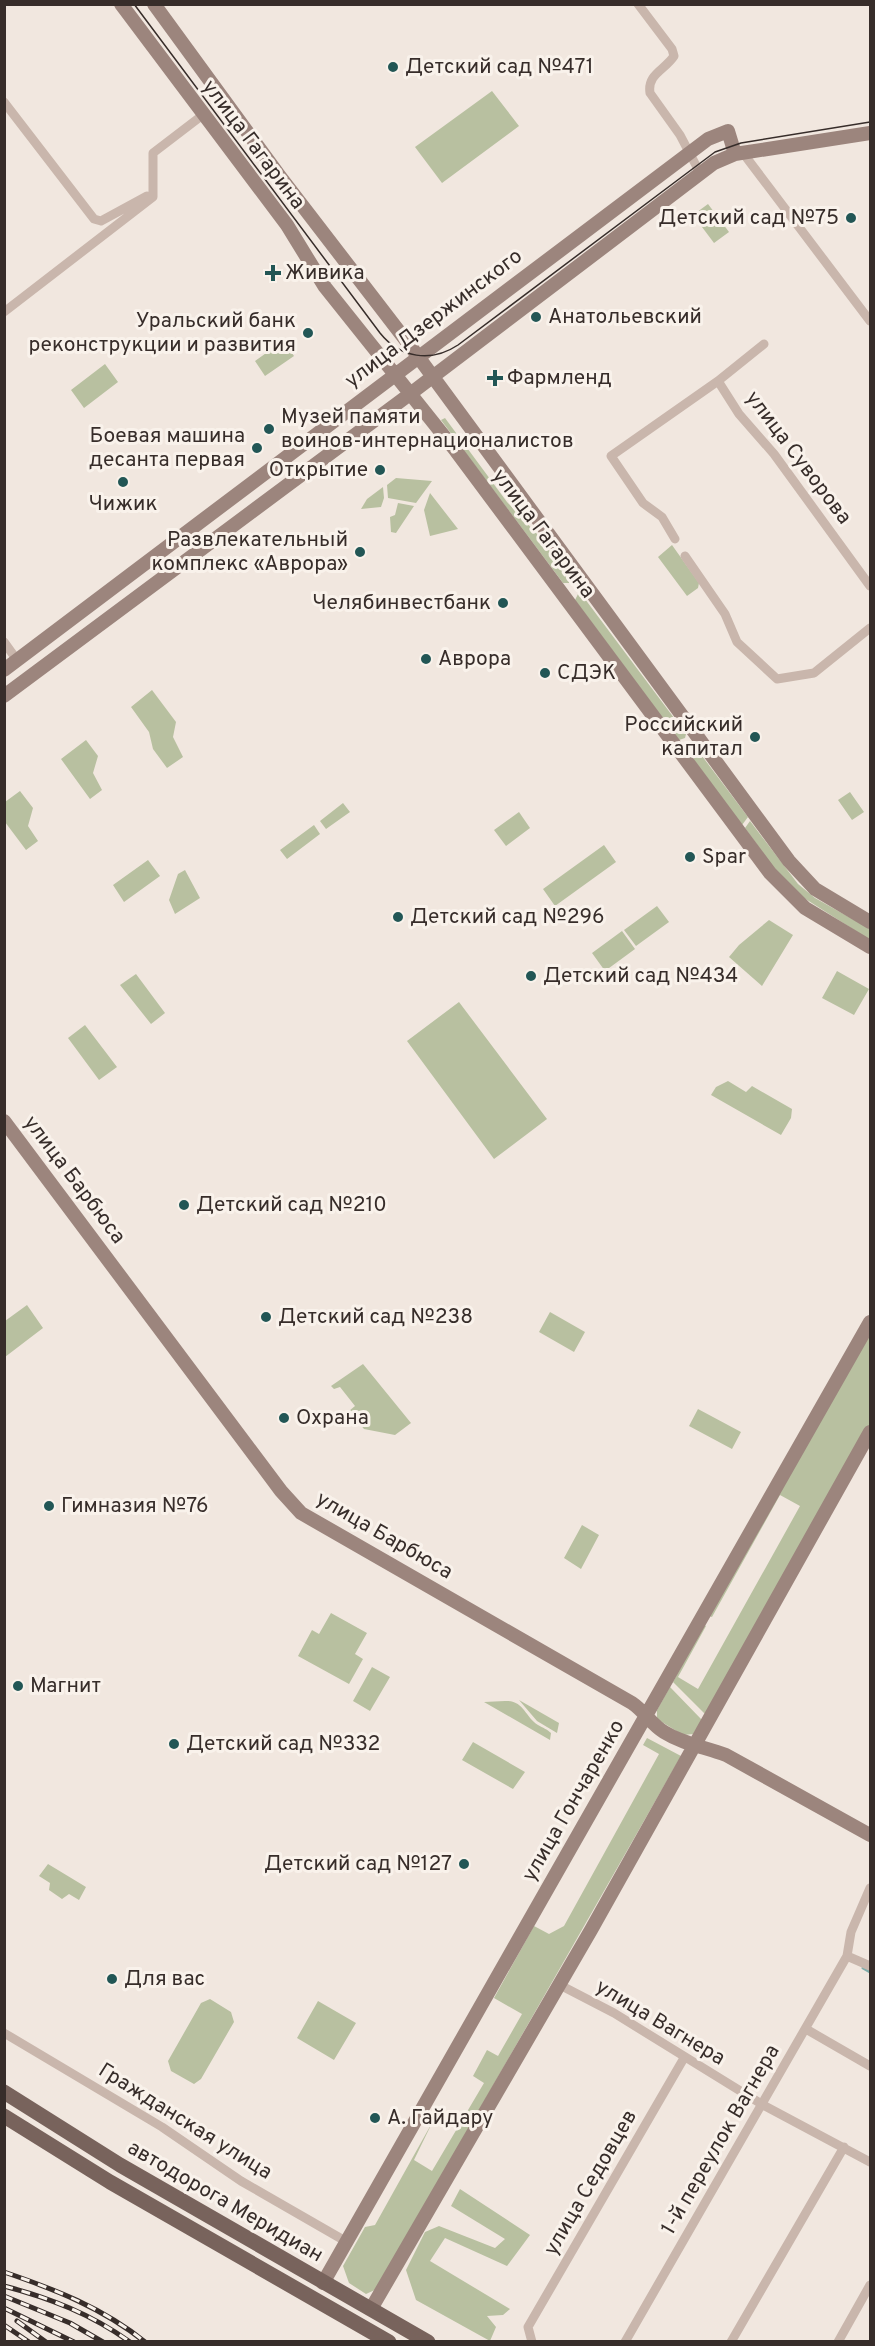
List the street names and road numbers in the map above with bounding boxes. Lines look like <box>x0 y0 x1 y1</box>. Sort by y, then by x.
street label: улица Гагарина <box>195 75 311 215</box>
street label: улица Дзержинского <box>340 243 528 395</box>
street label: улица Суворова <box>739 386 857 530</box>
street label: улица Гагарина <box>485 464 601 604</box>
street label: улица Барбюса <box>17 1110 131 1250</box>
street label: улица Барбюса <box>311 1486 457 1586</box>
street label: улица Гончаренко <box>517 1715 631 1887</box>
street label: улица Вагнера <box>590 1974 730 2072</box>
street label: 1-й переулок Вагнера <box>655 2040 787 2240</box>
street label: Гражданская улица <box>93 2058 277 2186</box>
street label: улица Седовцев <box>538 2105 644 2261</box>
street label: автодорога Меридиан <box>122 2135 328 2269</box>

